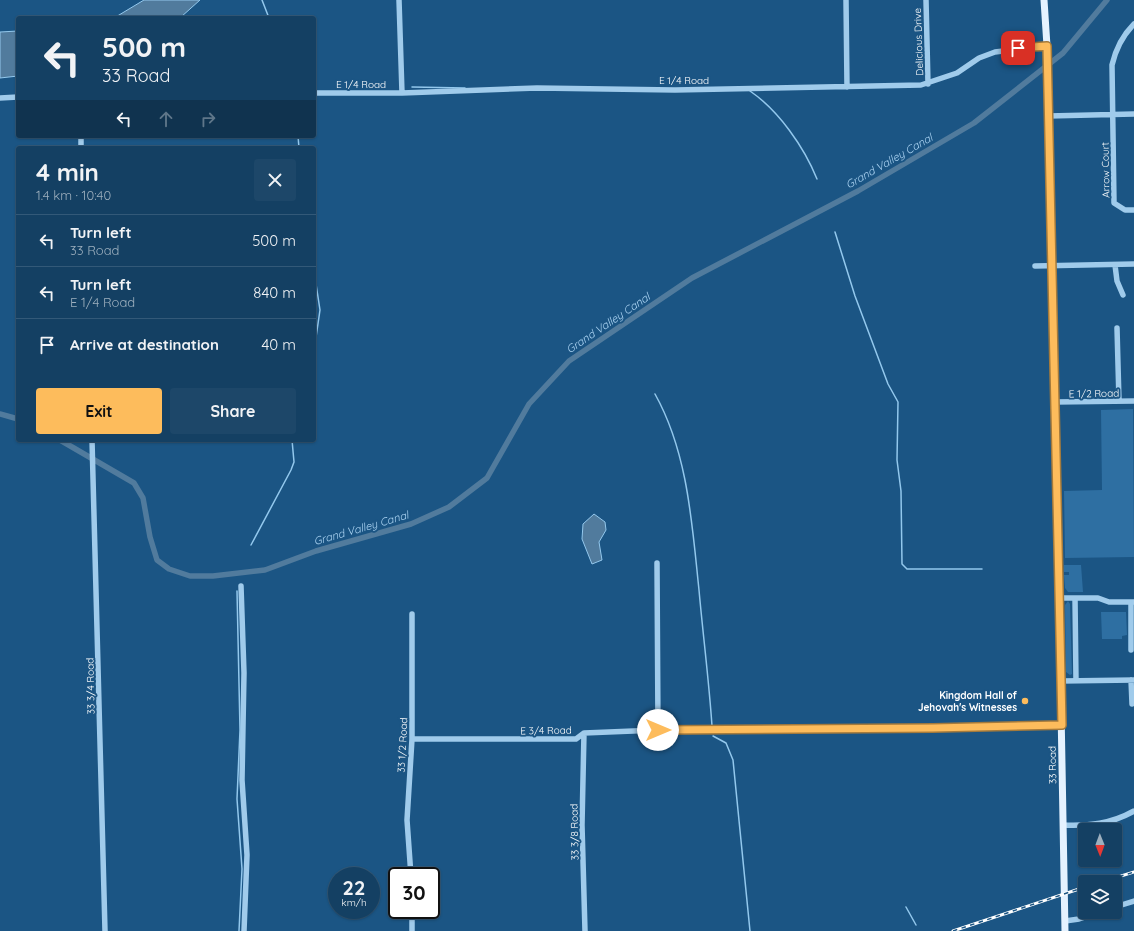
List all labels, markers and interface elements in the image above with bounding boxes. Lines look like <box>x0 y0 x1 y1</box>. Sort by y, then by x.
street label: Delicious Drive <box>911 7 926 76</box>
text: 500 m <box>102 29 186 64</box>
pin <box>1001 31 1035 65</box>
icon: left <box>36 32 88 84</box>
icon: arrive <box>1007 37 1029 59</box>
text: 33 Road <box>102 64 170 87</box>
street label: E 1/4 Road <box>659 74 709 87</box>
street label: E 1/4 Road <box>336 78 386 91</box>
icon: left <box>113 108 135 130</box>
icon: ahead <box>155 108 177 130</box>
icon: right <box>197 108 219 130</box>
water label: Grand Valley Canal <box>843 130 936 192</box>
street label: Arrow Court <box>1099 141 1112 198</box>
text: 4 min <box>36 157 99 187</box>
button: close <box>254 159 296 201</box>
text: 1.4 km · 10:40 <box>36 187 111 203</box>
text: Turn left <box>70 223 132 242</box>
icon: left <box>36 230 58 252</box>
text: 500 m <box>252 231 296 250</box>
text: 33 Road <box>70 242 119 258</box>
text: Turn left <box>70 275 132 294</box>
icon: left <box>36 282 58 304</box>
text: 840 m <box>253 283 296 302</box>
water label: Grand Valley Canal <box>563 289 654 356</box>
text: E 1/4 Road <box>70 294 135 310</box>
icon: arrive <box>36 334 58 356</box>
text: Arrive at destination <box>70 335 219 354</box>
text: 40 m <box>261 335 296 354</box>
street label: E 1/2 Road <box>1069 387 1119 400</box>
button: Exit <box>36 388 162 434</box>
button: Share <box>170 388 296 434</box>
water label: Grand Valley Canal <box>312 507 411 548</box>
street label: 33 3/4 Road <box>84 658 97 714</box>
place label: Kingdom Hall of Jehovah's Witnesses <box>918 689 1018 714</box>
marker: Kingdom Hall of Jehovah's Witnesses <box>1020 696 1030 706</box>
position arrow <box>637 709 679 751</box>
street label: 33 1/2 Road <box>395 717 410 773</box>
street label: E 3/4 Road <box>520 724 572 737</box>
street label: 33 Road <box>1046 746 1059 784</box>
street label: 33 3/8 Road <box>568 804 581 860</box>
north arrow <box>1078 823 1122 867</box>
map controls <box>1078 823 1122 919</box>
speed limit sign: 30 <box>388 867 440 919</box>
text: 22 <box>343 875 365 900</box>
button: layers <box>1078 875 1122 919</box>
text: km/h <box>341 896 367 909</box>

